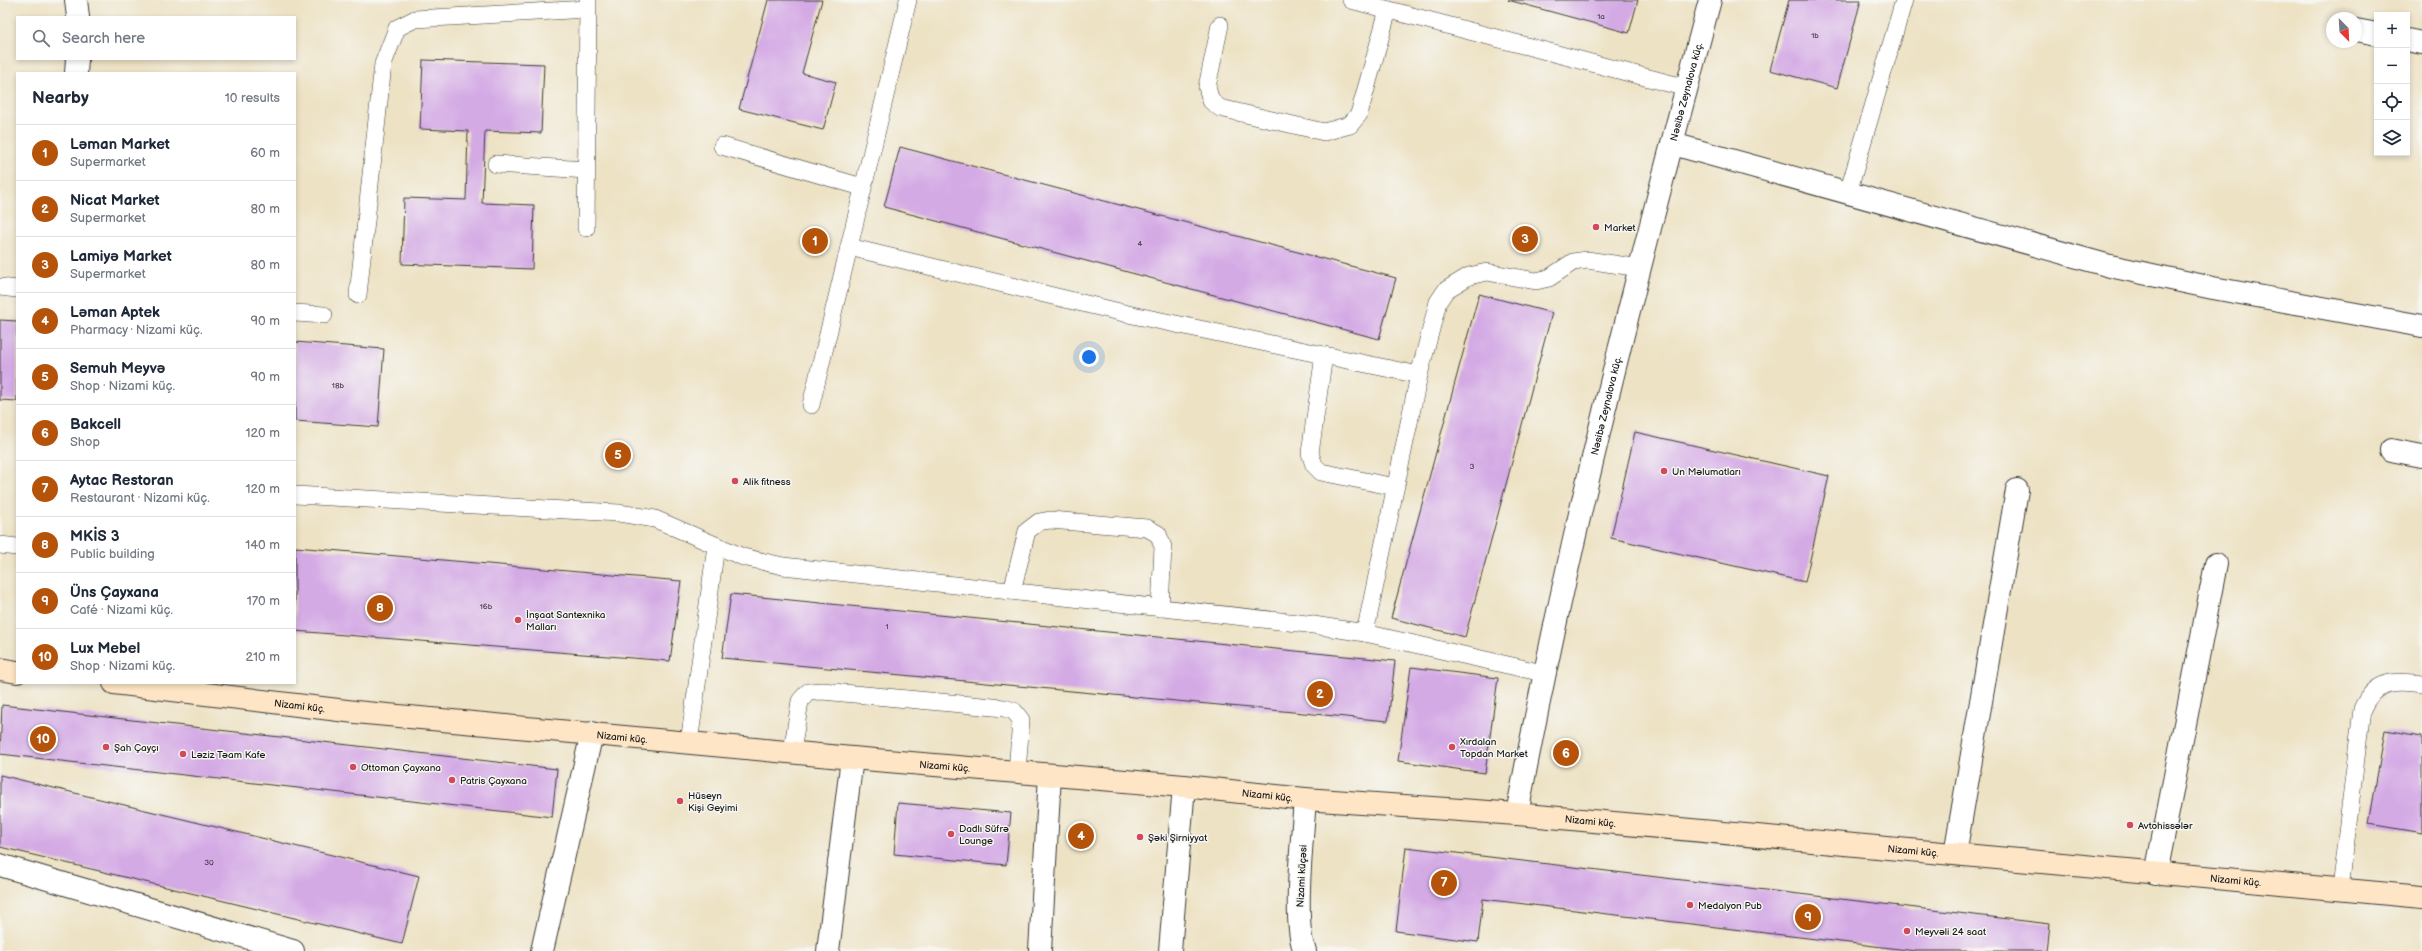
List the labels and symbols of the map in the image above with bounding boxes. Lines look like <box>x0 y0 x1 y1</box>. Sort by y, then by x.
house number: 1a <box>1597 12 1605 21</box>
north arrow <box>2326 12 2362 48</box>
house number: 1b <box>1811 31 1819 40</box>
street label: Nəsibə Zeynalova küç. <box>1668 41 1705 142</box>
marker: Market <box>1591 222 1601 232</box>
place label: Market <box>1604 222 1636 234</box>
pin: 3 <box>1512 224 1538 254</box>
pin: 1 <box>802 226 828 256</box>
house number: 4 <box>1138 239 1143 248</box>
your location <box>1079 347 1099 367</box>
street label: Nəsibə Zeynalova küç. <box>1589 355 1624 457</box>
house number: 18b <box>332 381 345 390</box>
pin: 5 <box>605 440 631 470</box>
house number: 3 <box>1470 462 1475 471</box>
marker: Un Məlumatları <box>1659 466 1669 476</box>
place label: Un Məlumatları <box>1672 466 1741 478</box>
marker: Alik fitness <box>730 476 740 486</box>
place label: Alik fitness <box>743 476 791 488</box>
pin: 8 <box>367 593 393 623</box>
house number: 16b <box>480 602 493 611</box>
place label: İnşaat Santexnika Malları <box>526 609 606 633</box>
marker: İnşaat Santexnika Malları <box>513 615 523 625</box>
house number: 1 <box>885 622 889 631</box>
pin: 2 <box>1307 679 1333 709</box>
street label: Nizami küç. <box>273 697 326 715</box>
pin: 10 <box>30 724 56 754</box>
street label: Nizami küç. <box>596 729 648 746</box>
place label: Xırdalan Topdan Market <box>1459 736 1528 760</box>
pin: 6 <box>1553 738 1579 768</box>
marker: Şah Çayçı <box>101 742 111 752</box>
place label: Şah Çayçı <box>114 742 159 754</box>
marker: Xırdalan Topdan Market <box>1447 742 1457 752</box>
marker: Ləziz Təam Kafe <box>178 749 188 759</box>
place label: Ləziz Təam Kafe <box>191 749 265 761</box>
street label: Nizami küç. <box>919 759 971 775</box>
marker: Ottoman Çayxana <box>348 762 358 772</box>
place label: Ottoman Çayxana <box>361 762 441 774</box>
marker: Patris Çayxana <box>447 775 457 785</box>
place label: Patris Çayxana <box>460 775 527 787</box>
street label: Nizami küç. <box>1241 787 1294 805</box>
place label: Hüseyn Kişi Geyimi <box>688 790 738 814</box>
marker: Hüseyn Kişi Geyimi <box>675 796 685 806</box>
street label: Nizami küç. <box>1564 813 1616 830</box>
marker: Avtohissələr <box>2125 820 2135 830</box>
place label: Avtohissələr <box>2138 820 2193 832</box>
pin: 4 <box>1068 821 1094 851</box>
place label: Dadlı Süfrə Lounge <box>959 823 1009 847</box>
marker: Dadlı Süfrə Lounge <box>946 829 956 839</box>
marker: Şəki Şirniyyat <box>1135 832 1145 842</box>
place label: Şəki Şirniyyat <box>1148 832 1207 844</box>
street label: Nizami küç. <box>1887 843 1939 860</box>
street label: Nizami küçəsi <box>1294 845 1310 908</box>
house number: 30 <box>204 858 214 867</box>
pin: 7 <box>1431 868 1457 898</box>
street label: Nizami küç. <box>2210 873 2262 889</box>
marker: Medalyon Pub <box>1685 900 1695 910</box>
place label: Medalyon Pub <box>1698 900 1762 912</box>
pin: 9 <box>1795 902 1821 932</box>
marker: Meyvəli 24 saat <box>1902 926 1912 936</box>
place label: Meyvəli 24 saat <box>1915 926 1986 938</box>

